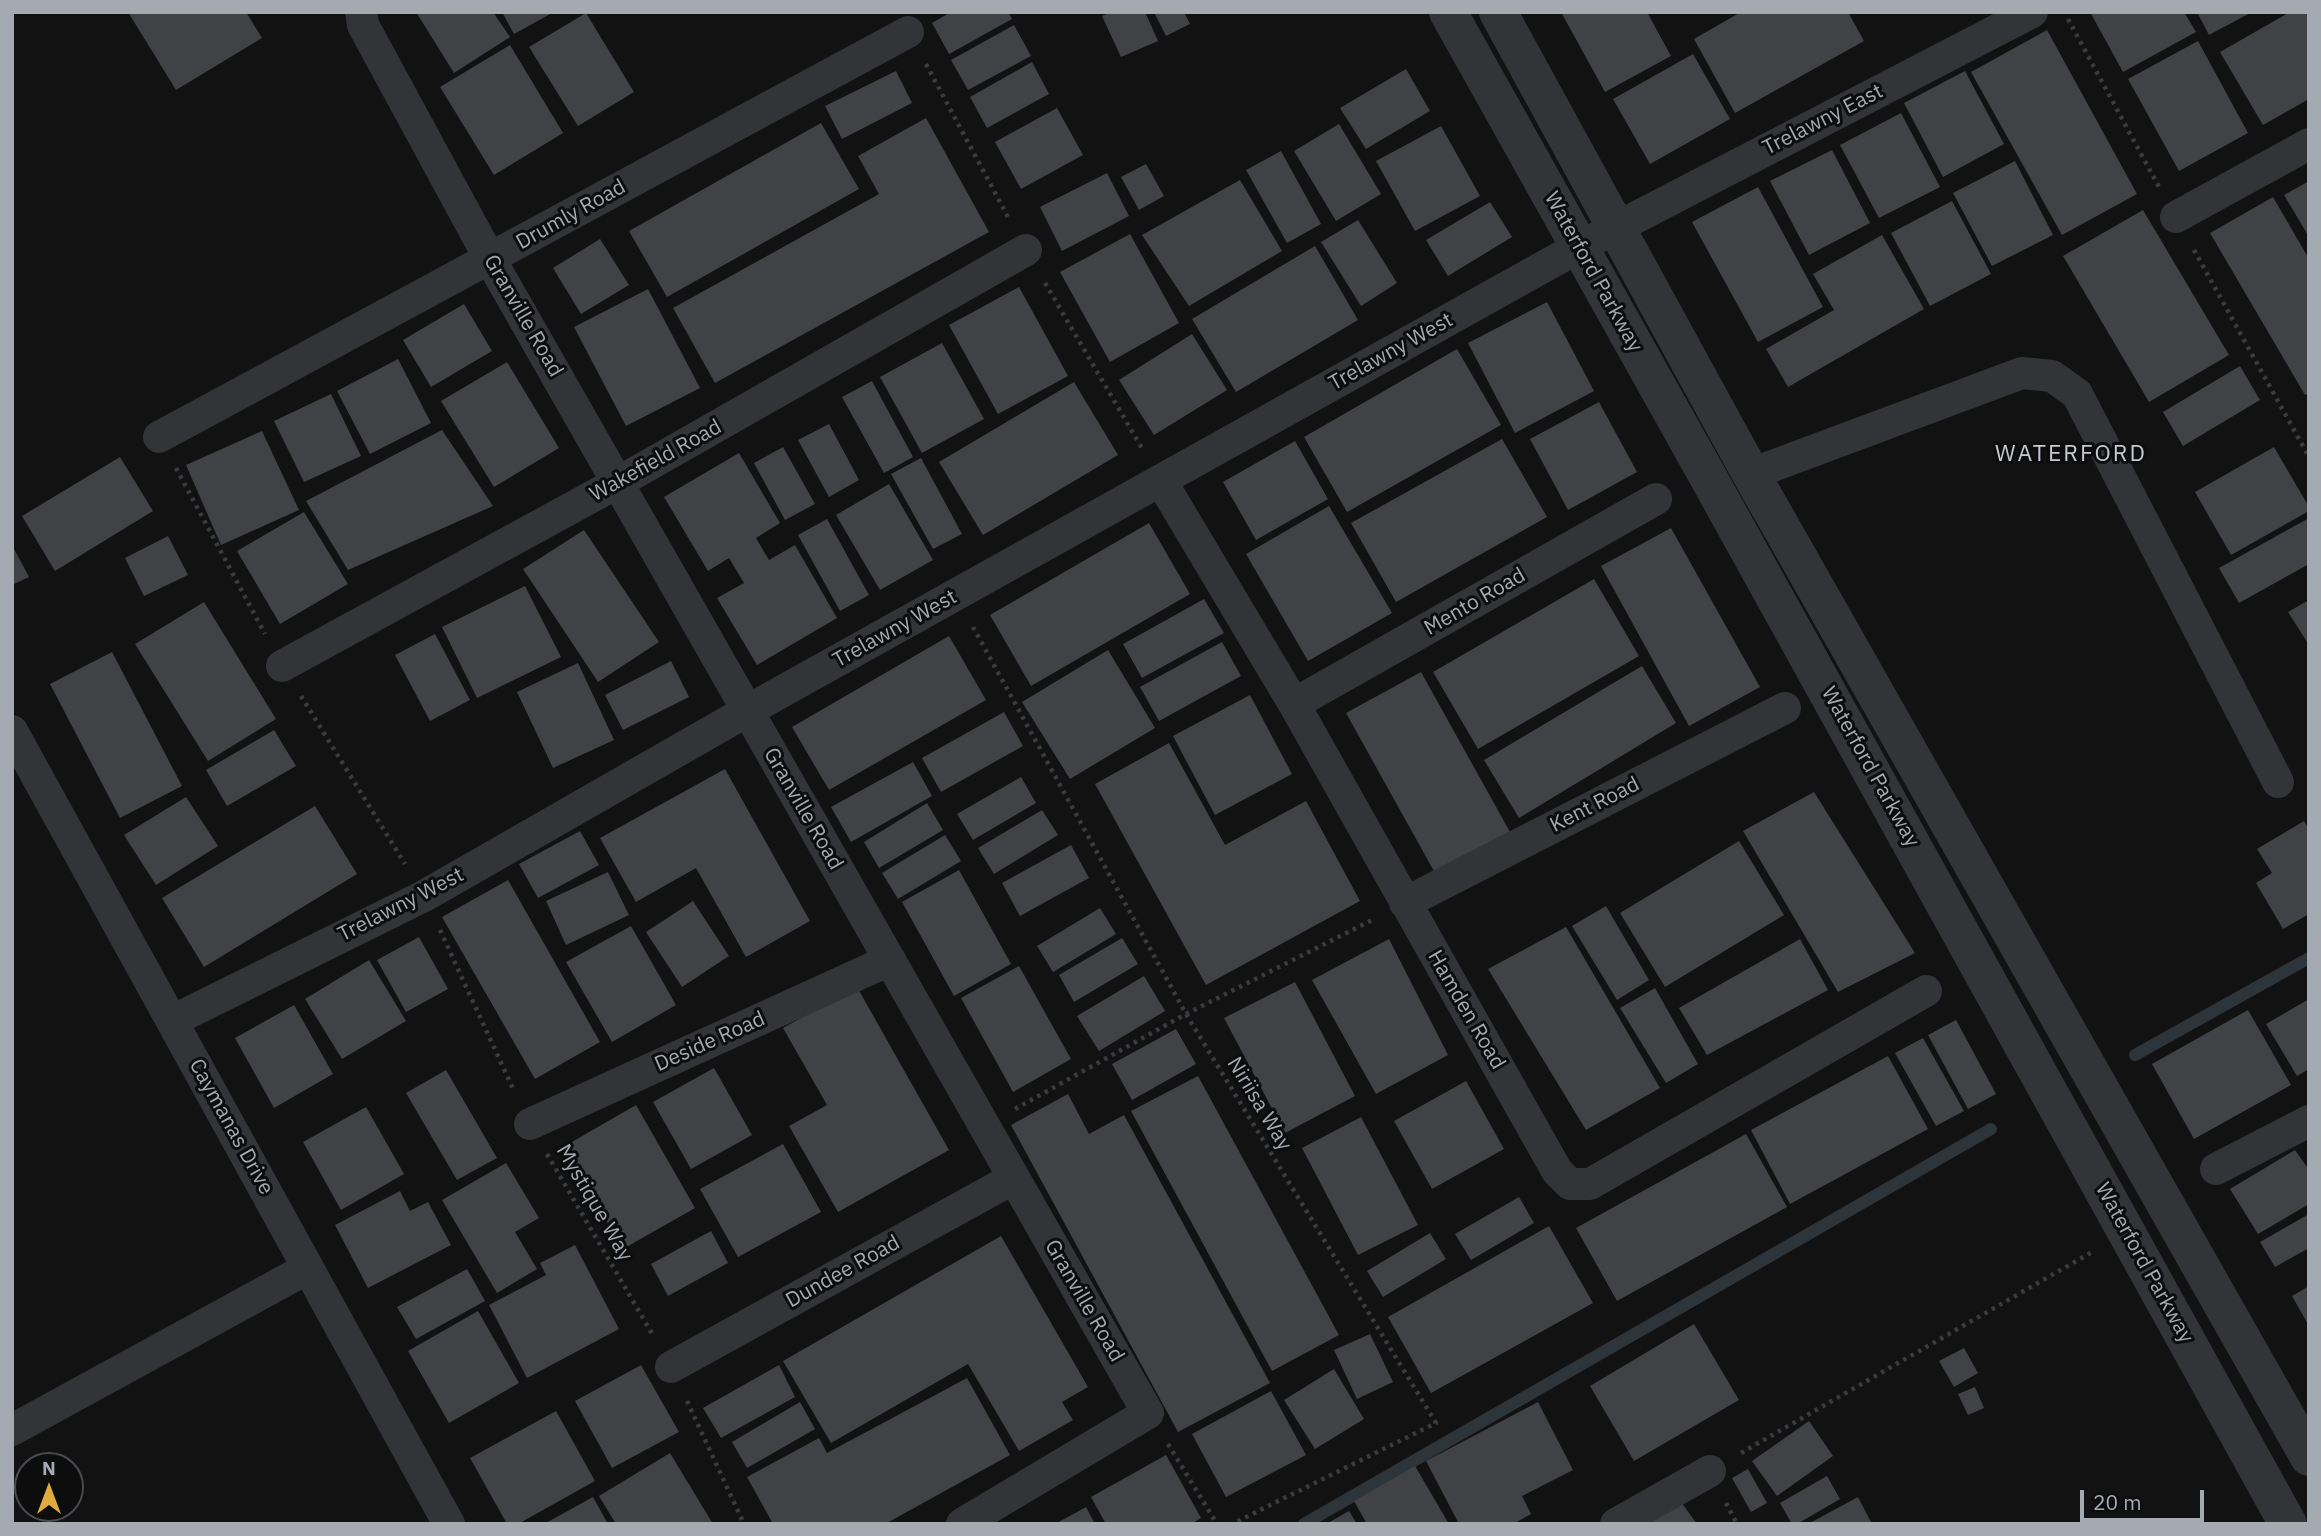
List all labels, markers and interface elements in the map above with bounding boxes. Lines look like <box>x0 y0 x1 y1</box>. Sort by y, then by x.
street label: Trelawny East <box>1759 79 1887 161</box>
street label: Drumly Road <box>512 175 630 255</box>
street label: Waterford Parkway <box>1538 187 1648 357</box>
street label: Granville Road <box>478 250 568 382</box>
street label: Trelawny West <box>1325 308 1457 396</box>
street label: Wakefield Road <box>586 414 726 508</box>
district label: WATERFORD <box>1996 440 2146 468</box>
street label: Mento Road <box>1420 563 1530 641</box>
street label: Trelawny West <box>829 585 961 673</box>
street label: Waterford Parkway <box>1815 682 1925 852</box>
street label: Granville Road <box>758 743 848 875</box>
street label: Kent Road <box>1546 772 1644 838</box>
street label: Trelawny West <box>334 863 468 947</box>
street label: Hamden Road <box>1422 946 1510 1074</box>
street label: Deside Road <box>651 1006 769 1078</box>
street label: Niriisa Way <box>1221 1053 1297 1155</box>
street label: Caymanas Drive <box>183 1055 279 1199</box>
street label: Mystique Way <box>550 1140 638 1266</box>
street label: Waterford Parkway <box>2089 1178 2199 1348</box>
street label: Dundee Road <box>782 1230 904 1314</box>
street label: Granville Road <box>1039 1235 1129 1367</box>
north arrow <box>14 1452 84 1522</box>
text: N <box>42 1456 56 1480</box>
scale bar <box>2083 1476 2207 1520</box>
text: 20 m <box>2093 1488 2142 1516</box>

